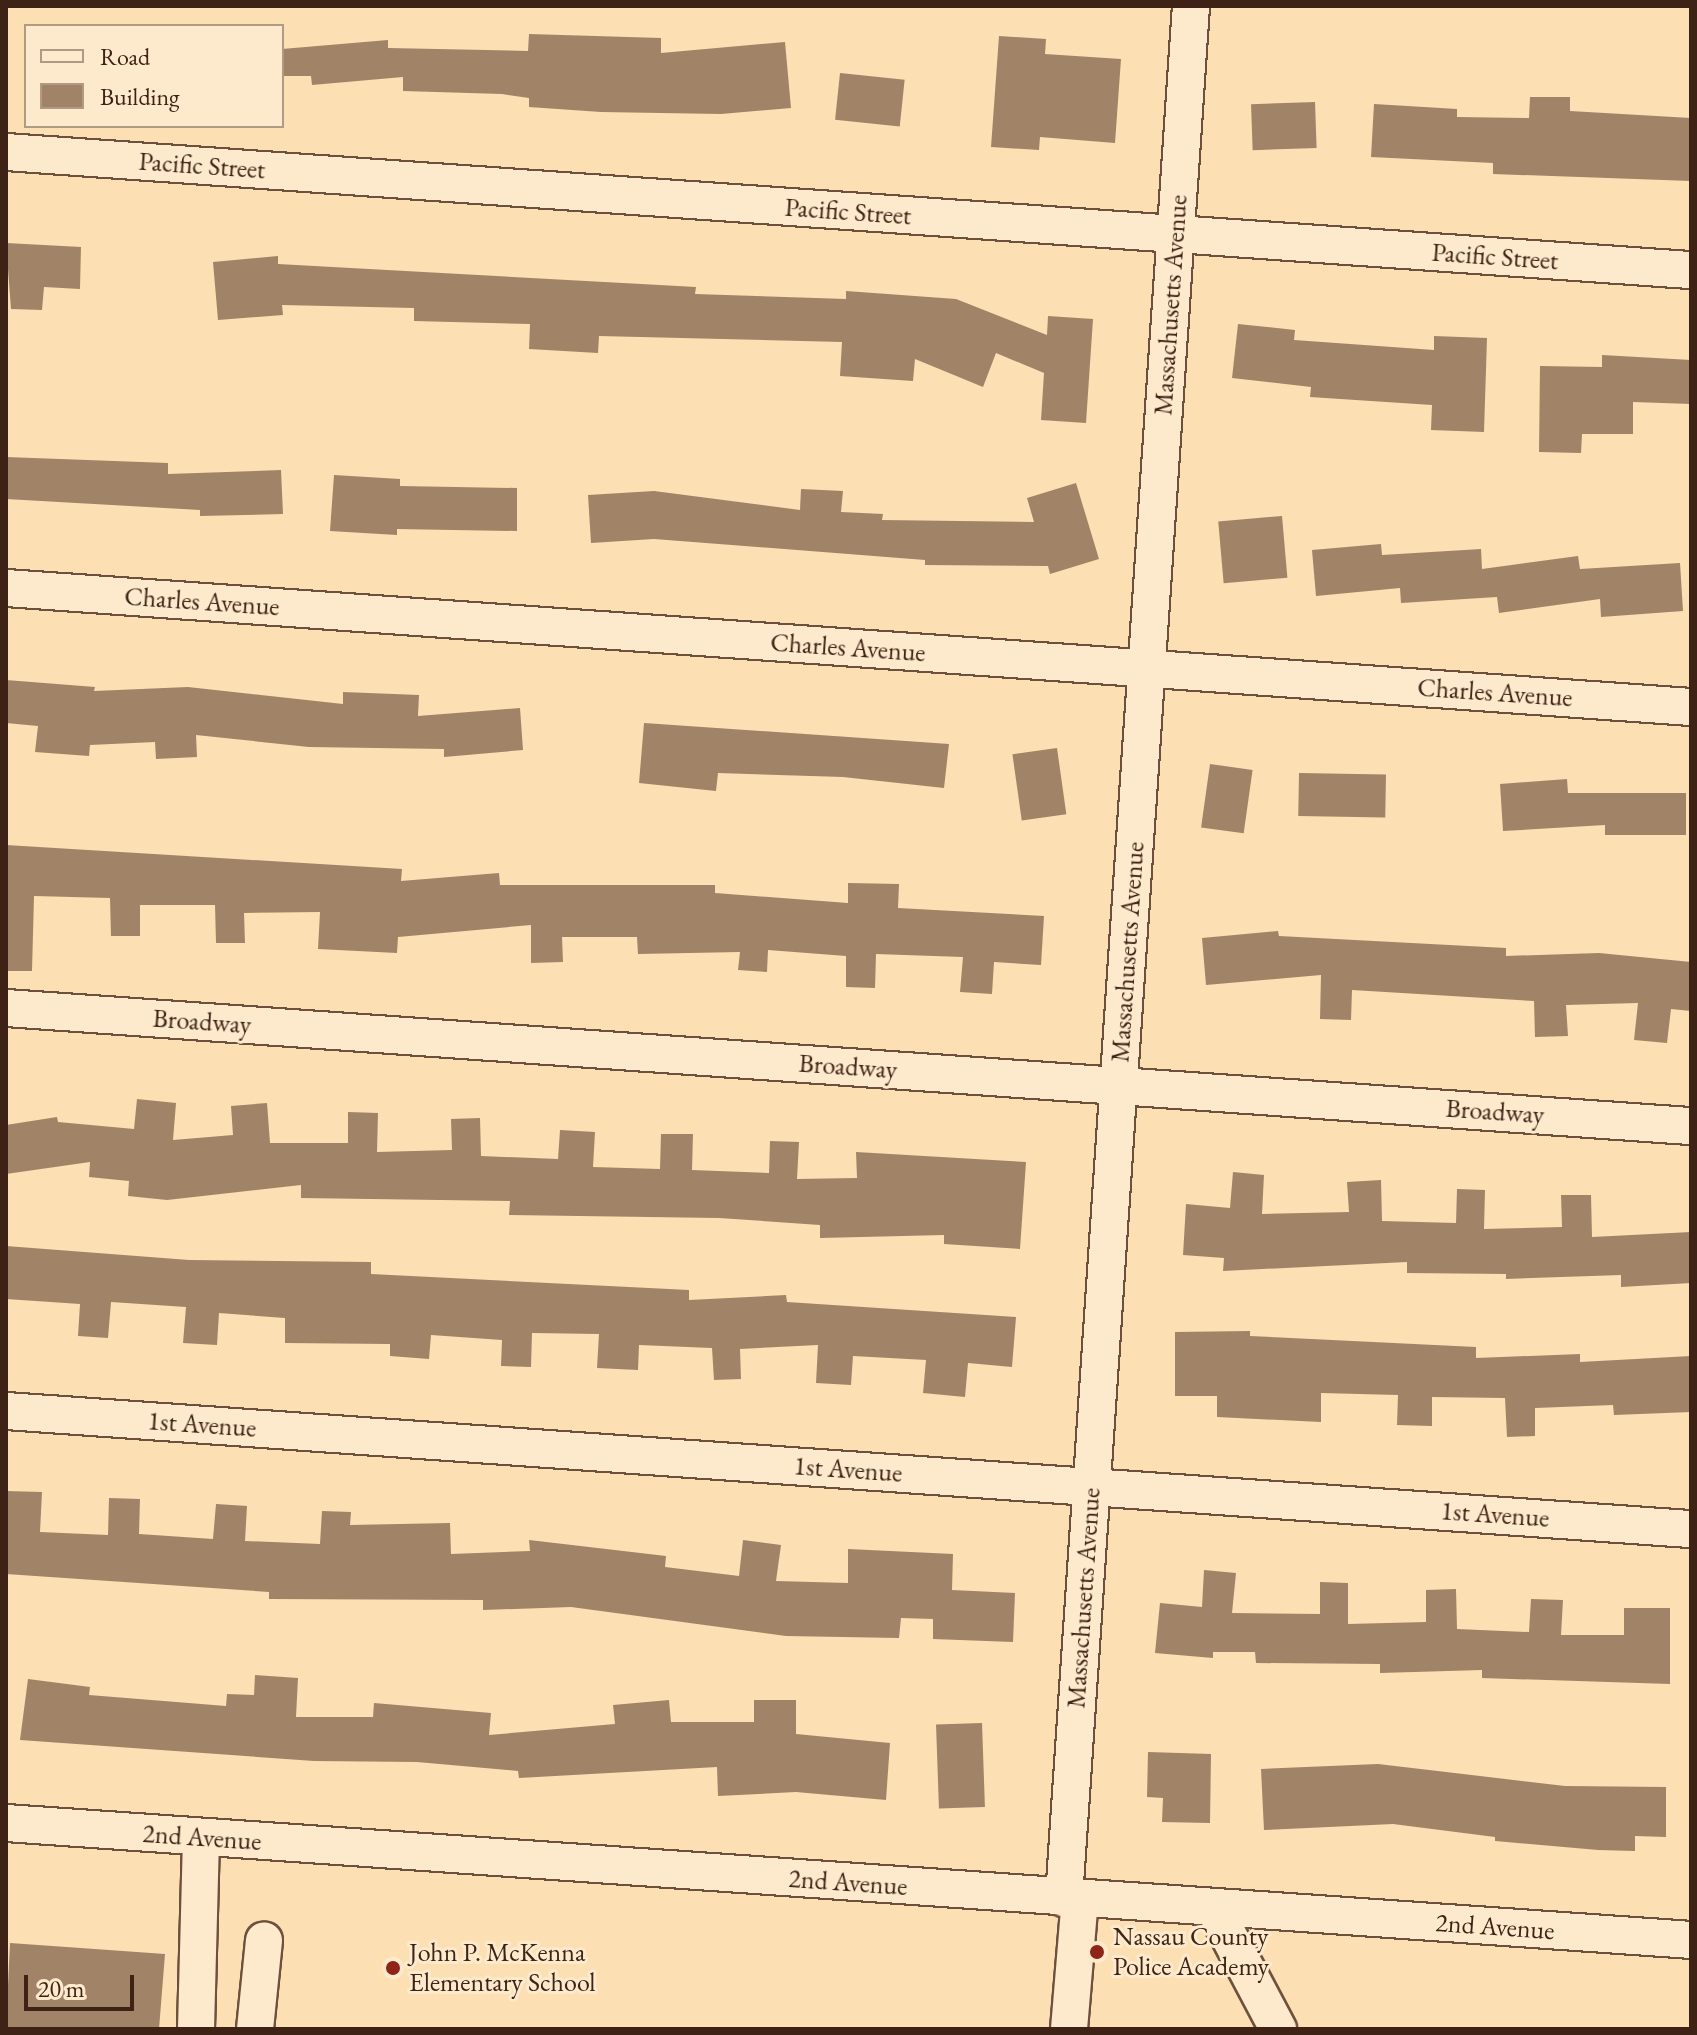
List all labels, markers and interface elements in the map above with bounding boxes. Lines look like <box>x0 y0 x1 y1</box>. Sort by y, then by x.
legend <box>24 24 284 128</box>
text: Road <box>100 41 150 72</box>
text: Building <box>100 81 180 112</box>
street label: Pacific Street <box>138 146 266 186</box>
street label: Pacific Street <box>784 192 912 232</box>
street label: Massachusetts Avenue <box>1148 194 1194 416</box>
street label: Pacific Street <box>1431 237 1559 277</box>
street label: Charles Avenue <box>123 581 281 623</box>
street label: Charles Avenue <box>769 627 927 669</box>
street label: Charles Avenue <box>1416 672 1574 714</box>
street label: Massachusetts Avenue <box>1105 841 1151 1063</box>
street label: Broadway <box>152 1003 252 1041</box>
street label: Broadway <box>798 1048 898 1086</box>
street label: Broadway <box>1445 1093 1545 1131</box>
street label: 1st Avenue <box>147 1406 257 1444</box>
street label: 1st Avenue <box>793 1451 903 1489</box>
street label: Massachusetts Avenue <box>1061 1487 1107 1709</box>
street label: 1st Avenue <box>1440 1496 1550 1534</box>
street label: 2nd Avenue <box>141 1818 263 1858</box>
street label: 2nd Avenue <box>787 1863 909 1903</box>
street label: 2nd Avenue <box>1434 1907 1556 1947</box>
place label: Nassau County Police Academy <box>1113 1921 1269 1982</box>
place label: John P. McKenna Elementary School <box>409 1937 596 1998</box>
marker: Nassau County Police Academy <box>1088 1943 1106 1961</box>
scale bar <box>28 1959 138 2009</box>
marker: John P. McKenna Elementary School <box>384 1959 402 1977</box>
text: 20 m <box>38 1973 85 2004</box>

